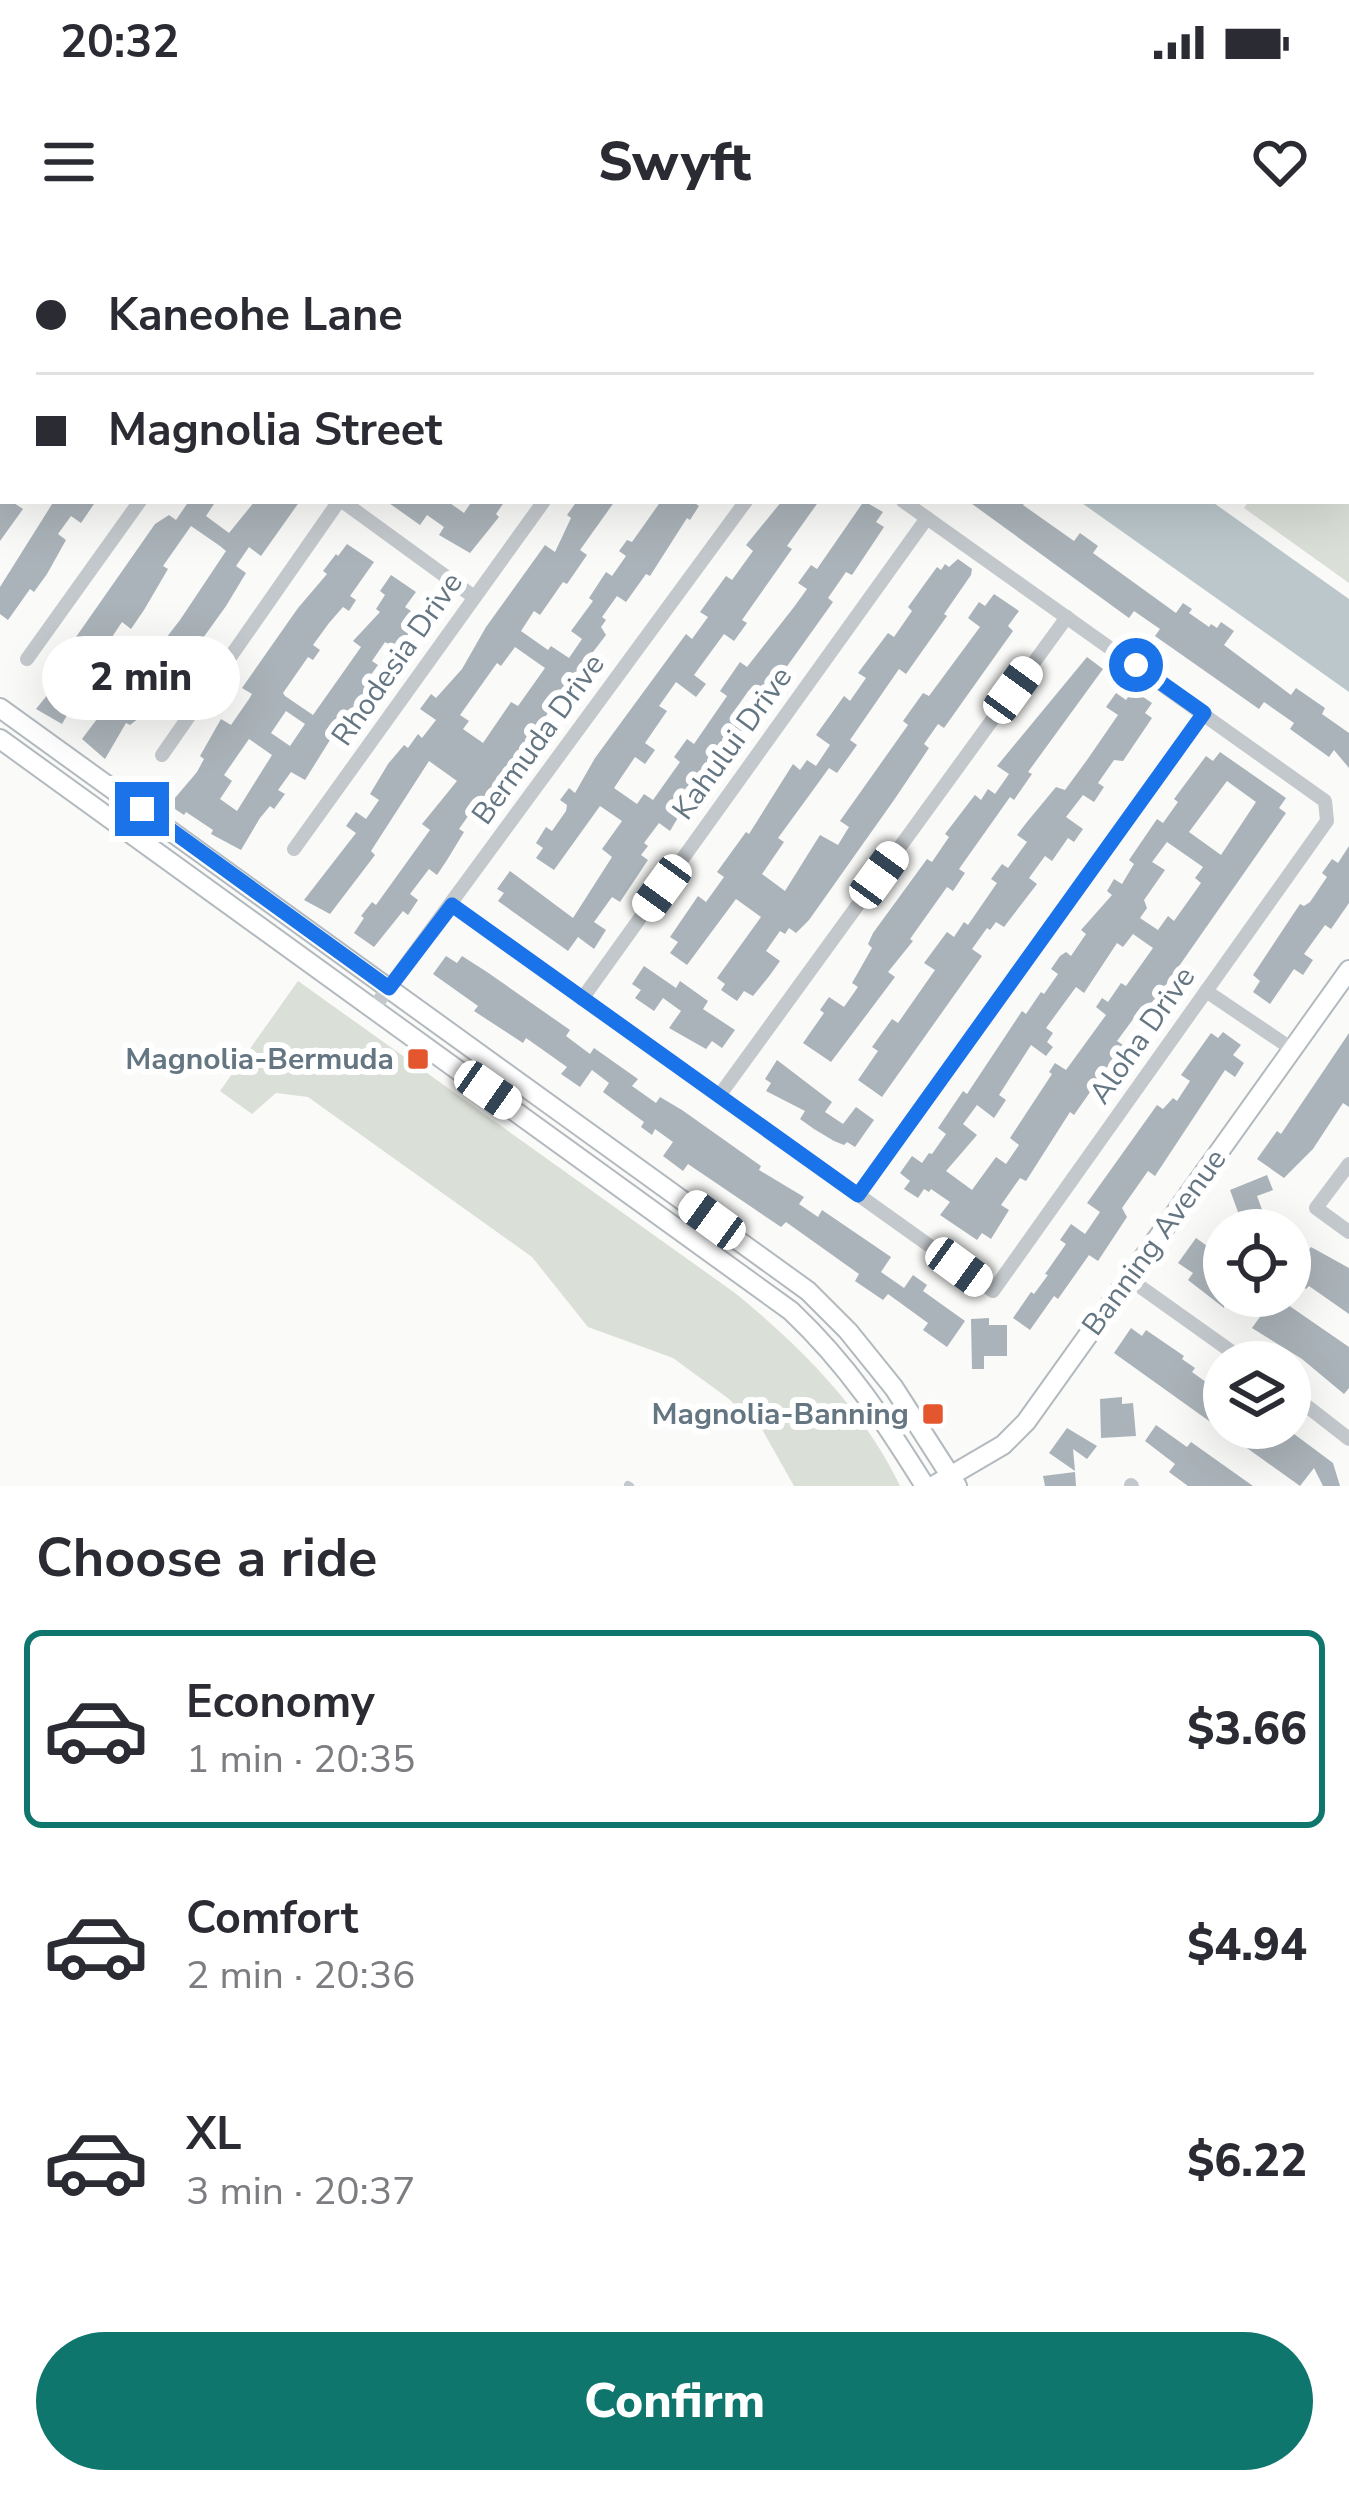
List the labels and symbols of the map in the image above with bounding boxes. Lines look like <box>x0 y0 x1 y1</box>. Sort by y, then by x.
street label: Rhodesia Drive <box>322 564 473 754</box>
callout: 2 min <box>43 635 241 719</box>
route start <box>1109 638 1163 692</box>
street label: Bermuda Drive <box>463 646 614 833</box>
car <box>977 650 1049 730</box>
street label: Kahului Drive <box>663 658 802 828</box>
route end <box>115 782 169 836</box>
car <box>843 835 915 915</box>
car <box>626 848 698 928</box>
street label: Aloha Drive <box>1080 958 1205 1112</box>
place label: Magnolia-Bermuda <box>125 1039 394 1080</box>
marker: Magnolia-Bermuda <box>405 1046 431 1072</box>
car <box>448 1055 528 1125</box>
street label: Banning Avenue <box>1073 1141 1236 1344</box>
car <box>672 1184 752 1256</box>
car <box>919 1231 999 1303</box>
place label: Magnolia-Banning <box>651 1394 909 1435</box>
marker: Magnolia-Banning <box>920 1401 946 1427</box>

